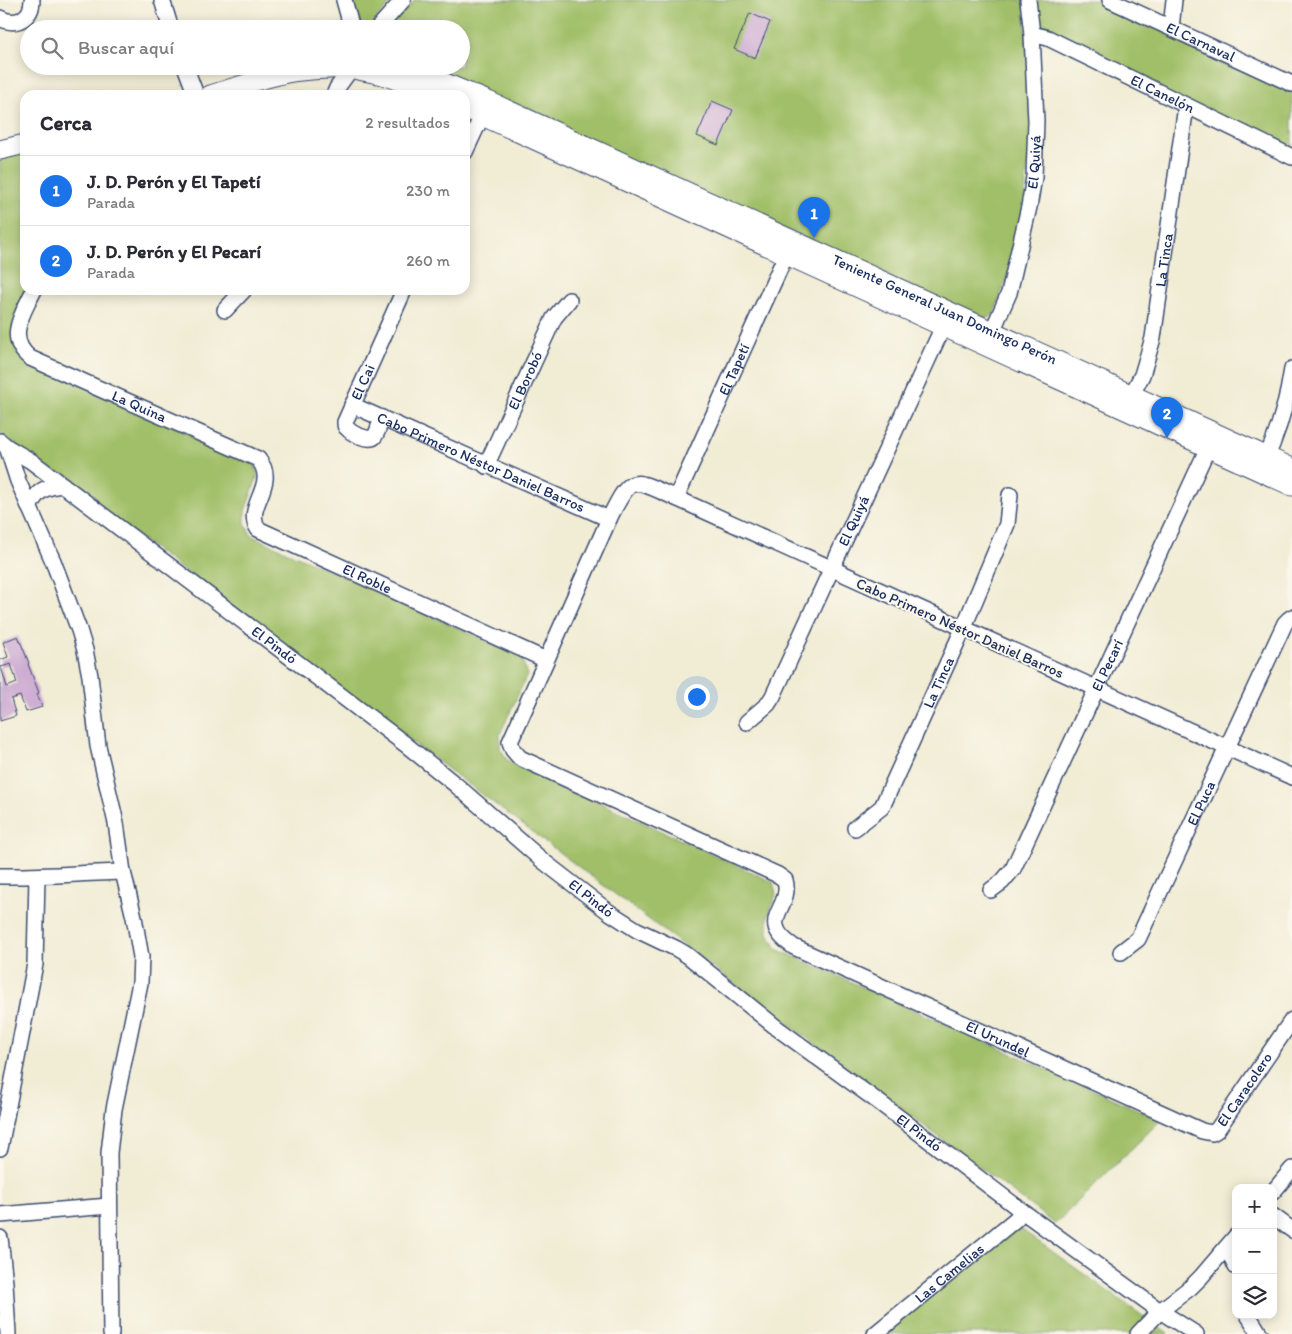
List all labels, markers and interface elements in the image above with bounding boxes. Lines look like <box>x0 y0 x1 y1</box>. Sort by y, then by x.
street label: El Carnaval <box>1163 18 1239 66</box>
search box <box>20 20 470 75</box>
icon: search <box>38 34 66 62</box>
text: Buscar aquí <box>78 36 174 59</box>
street label: El Canelón <box>1128 71 1198 117</box>
text: Cerca <box>40 110 92 135</box>
text: 2 resultados <box>365 113 450 132</box>
street label: El Quiyá <box>1023 135 1044 190</box>
text: J. D. Perón y El Tapetí <box>87 170 261 193</box>
text: 1 <box>52 181 60 200</box>
text: 230 m <box>406 181 450 200</box>
text: Parada <box>87 193 135 212</box>
pin: 1 <box>798 197 830 238</box>
street label: La Tinca <box>1151 232 1177 288</box>
text: J. D. Perón y El Pecarí <box>87 240 261 263</box>
street label: Teniente General Juan Domingo Perón <box>829 250 1060 369</box>
text: 2 <box>52 251 60 270</box>
text: 260 m <box>406 251 450 270</box>
text: Parada <box>87 263 135 282</box>
street label: El Tapetí <box>715 341 754 398</box>
street label: El Borobó <box>504 349 546 413</box>
street label: El Cai <box>347 361 379 403</box>
street label: La Quina <box>109 386 170 426</box>
pin: 2 <box>1151 397 1183 438</box>
street label: Cabo Primero Néstor Daniel Barros <box>374 408 588 516</box>
street label: El Quiyá <box>834 492 873 549</box>
street label: El Roble <box>340 560 394 598</box>
street label: Cabo Primero Néstor Daniel Barros <box>853 574 1067 682</box>
street label: El Pindó <box>248 622 300 668</box>
street label: El Pecarí <box>1087 636 1127 694</box>
street label: La Tinca <box>919 654 958 711</box>
your location <box>684 684 710 710</box>
street label: El Puca <box>1183 778 1219 828</box>
street label: El Pindó <box>565 875 617 921</box>
street label: El Urundel <box>963 1017 1033 1061</box>
street label: El Caracolero <box>1213 1049 1276 1130</box>
street label: El Pindó <box>893 1110 945 1156</box>
map controls <box>1232 1184 1277 1319</box>
button: + <box>1232 1184 1277 1229</box>
button: − <box>1232 1229 1277 1274</box>
street label: Las Camelias <box>911 1240 988 1307</box>
button: layers <box>1232 1274 1277 1319</box>

